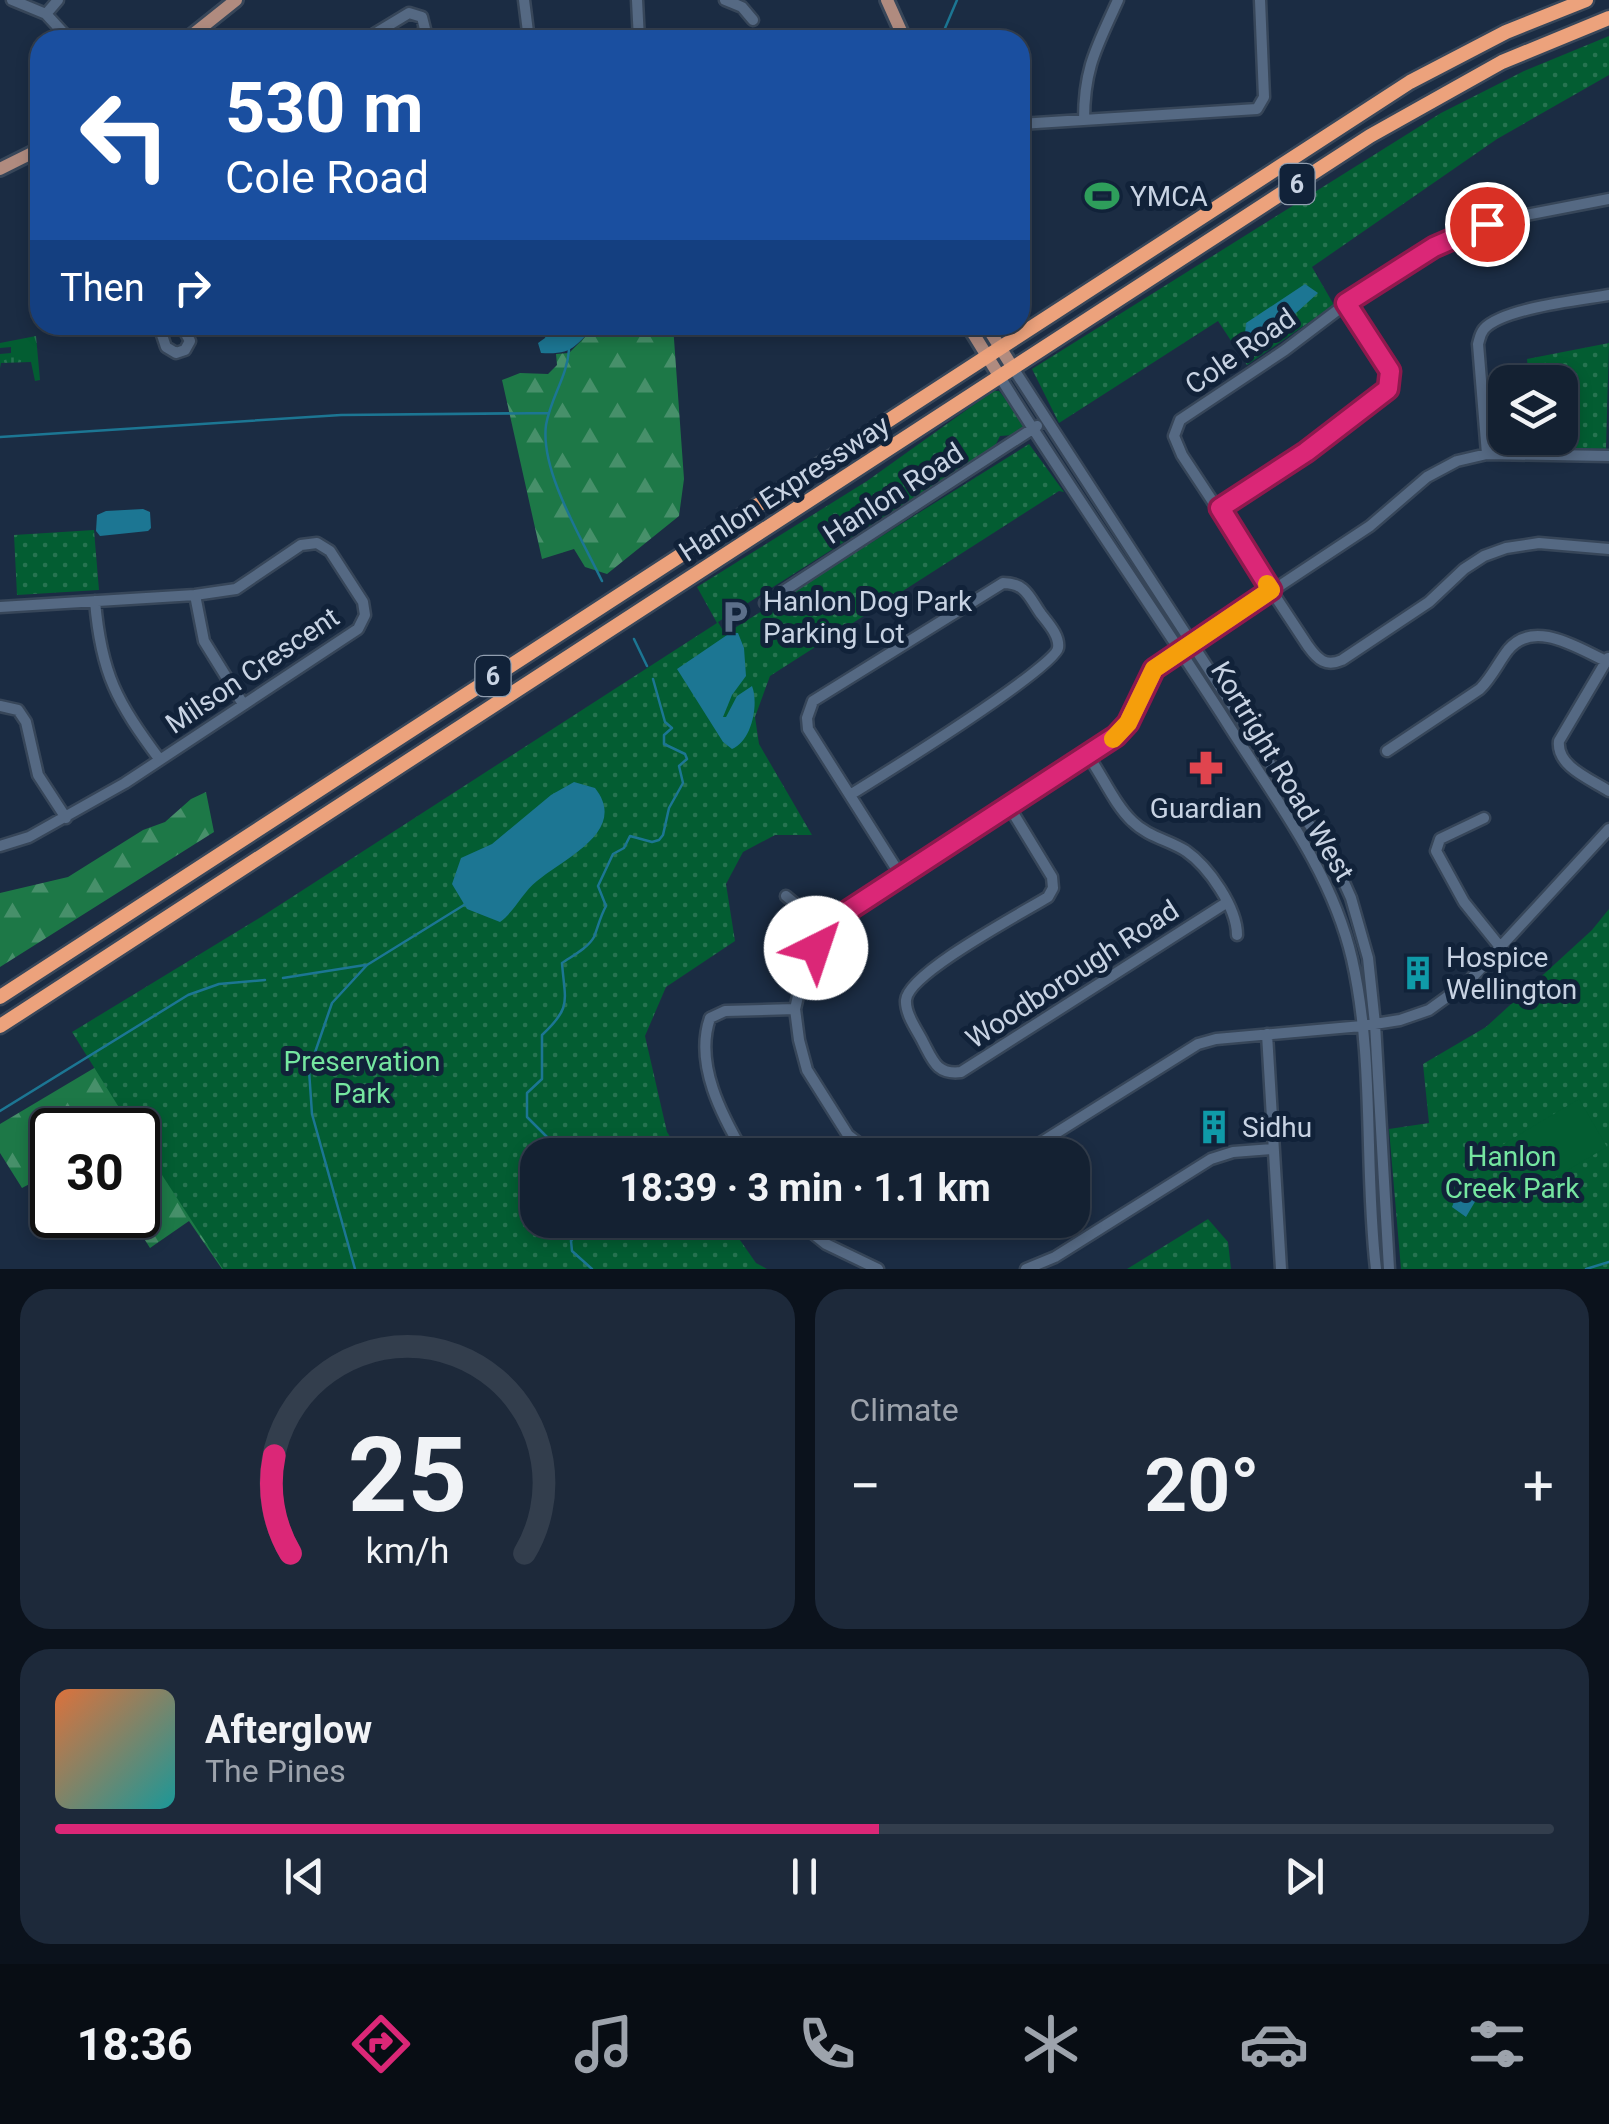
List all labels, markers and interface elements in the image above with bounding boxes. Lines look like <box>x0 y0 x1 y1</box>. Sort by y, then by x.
text: 530 m <box>225 67 424 149</box>
icon: left <box>60 70 190 200</box>
text: Cole Road <box>225 151 429 204</box>
road number: 6 <box>1280 164 1314 204</box>
sports icon: YMCA <box>1083 177 1121 215</box>
place label: YMCA <box>1130 180 1208 213</box>
pin <box>1445 182 1530 267</box>
icon: arrive <box>1460 197 1515 252</box>
icon: right <box>165 260 220 315</box>
text: Then <box>60 266 145 310</box>
street label: Cole Road <box>1179 301 1302 401</box>
map controls <box>1488 365 1578 455</box>
button: layers <box>1488 365 1578 455</box>
street label: Hanlon Expressway <box>673 408 895 569</box>
street label: Hanlon Road <box>817 436 969 551</box>
place label: Hanlon Dog Park Parking Lot <box>763 585 973 650</box>
parking icon: Hanlon Dog Park Parking Lot <box>716 598 754 636</box>
street label: Milson Crescent <box>159 600 345 741</box>
road number: 6 <box>476 656 510 696</box>
street label: Kortright Road West <box>1204 656 1361 887</box>
pharmacy icon: Guardian <box>1187 749 1225 787</box>
place label: Guardian <box>1150 792 1262 825</box>
street label: Woodborough Road <box>960 893 1185 1055</box>
position arrow <box>764 896 868 1000</box>
place label: Hospice Wellington <box>1446 941 1577 1006</box>
building icon: Hospice Wellington <box>1399 954 1437 992</box>
park label: Preservation Park <box>284 1045 440 1110</box>
speed limit sign: 30 <box>30 1108 160 1238</box>
building icon: Sidhu <box>1195 1108 1233 1146</box>
place label: Sidhu <box>1242 1111 1312 1144</box>
park label: Hanlon Creek Park <box>1445 1140 1580 1205</box>
text: 18:39 · 3 min · 1.1 km <box>619 1166 991 1210</box>
text: Climate <box>850 1391 959 1429</box>
text: 25 <box>348 1415 467 1536</box>
text: 20° <box>1144 1441 1260 1529</box>
text: − <box>850 1454 881 1518</box>
text: + <box>1523 1454 1554 1518</box>
text: km/h <box>365 1530 449 1572</box>
text: Afterglow <box>205 1708 372 1752</box>
text: The Pines <box>205 1752 346 1790</box>
icon: previous <box>277 1849 332 1904</box>
icon: pause <box>777 1849 832 1904</box>
icon: next <box>1277 1849 1332 1904</box>
icon: directions <box>346 2009 416 2079</box>
icon: music <box>569 2009 639 2079</box>
icon: phone <box>792 2009 862 2079</box>
icon: climate <box>1016 2009 1086 2079</box>
icon: car <box>1239 2009 1309 2079</box>
icon: filters <box>1462 2009 1532 2079</box>
text: 18:36 <box>77 2018 193 2071</box>

